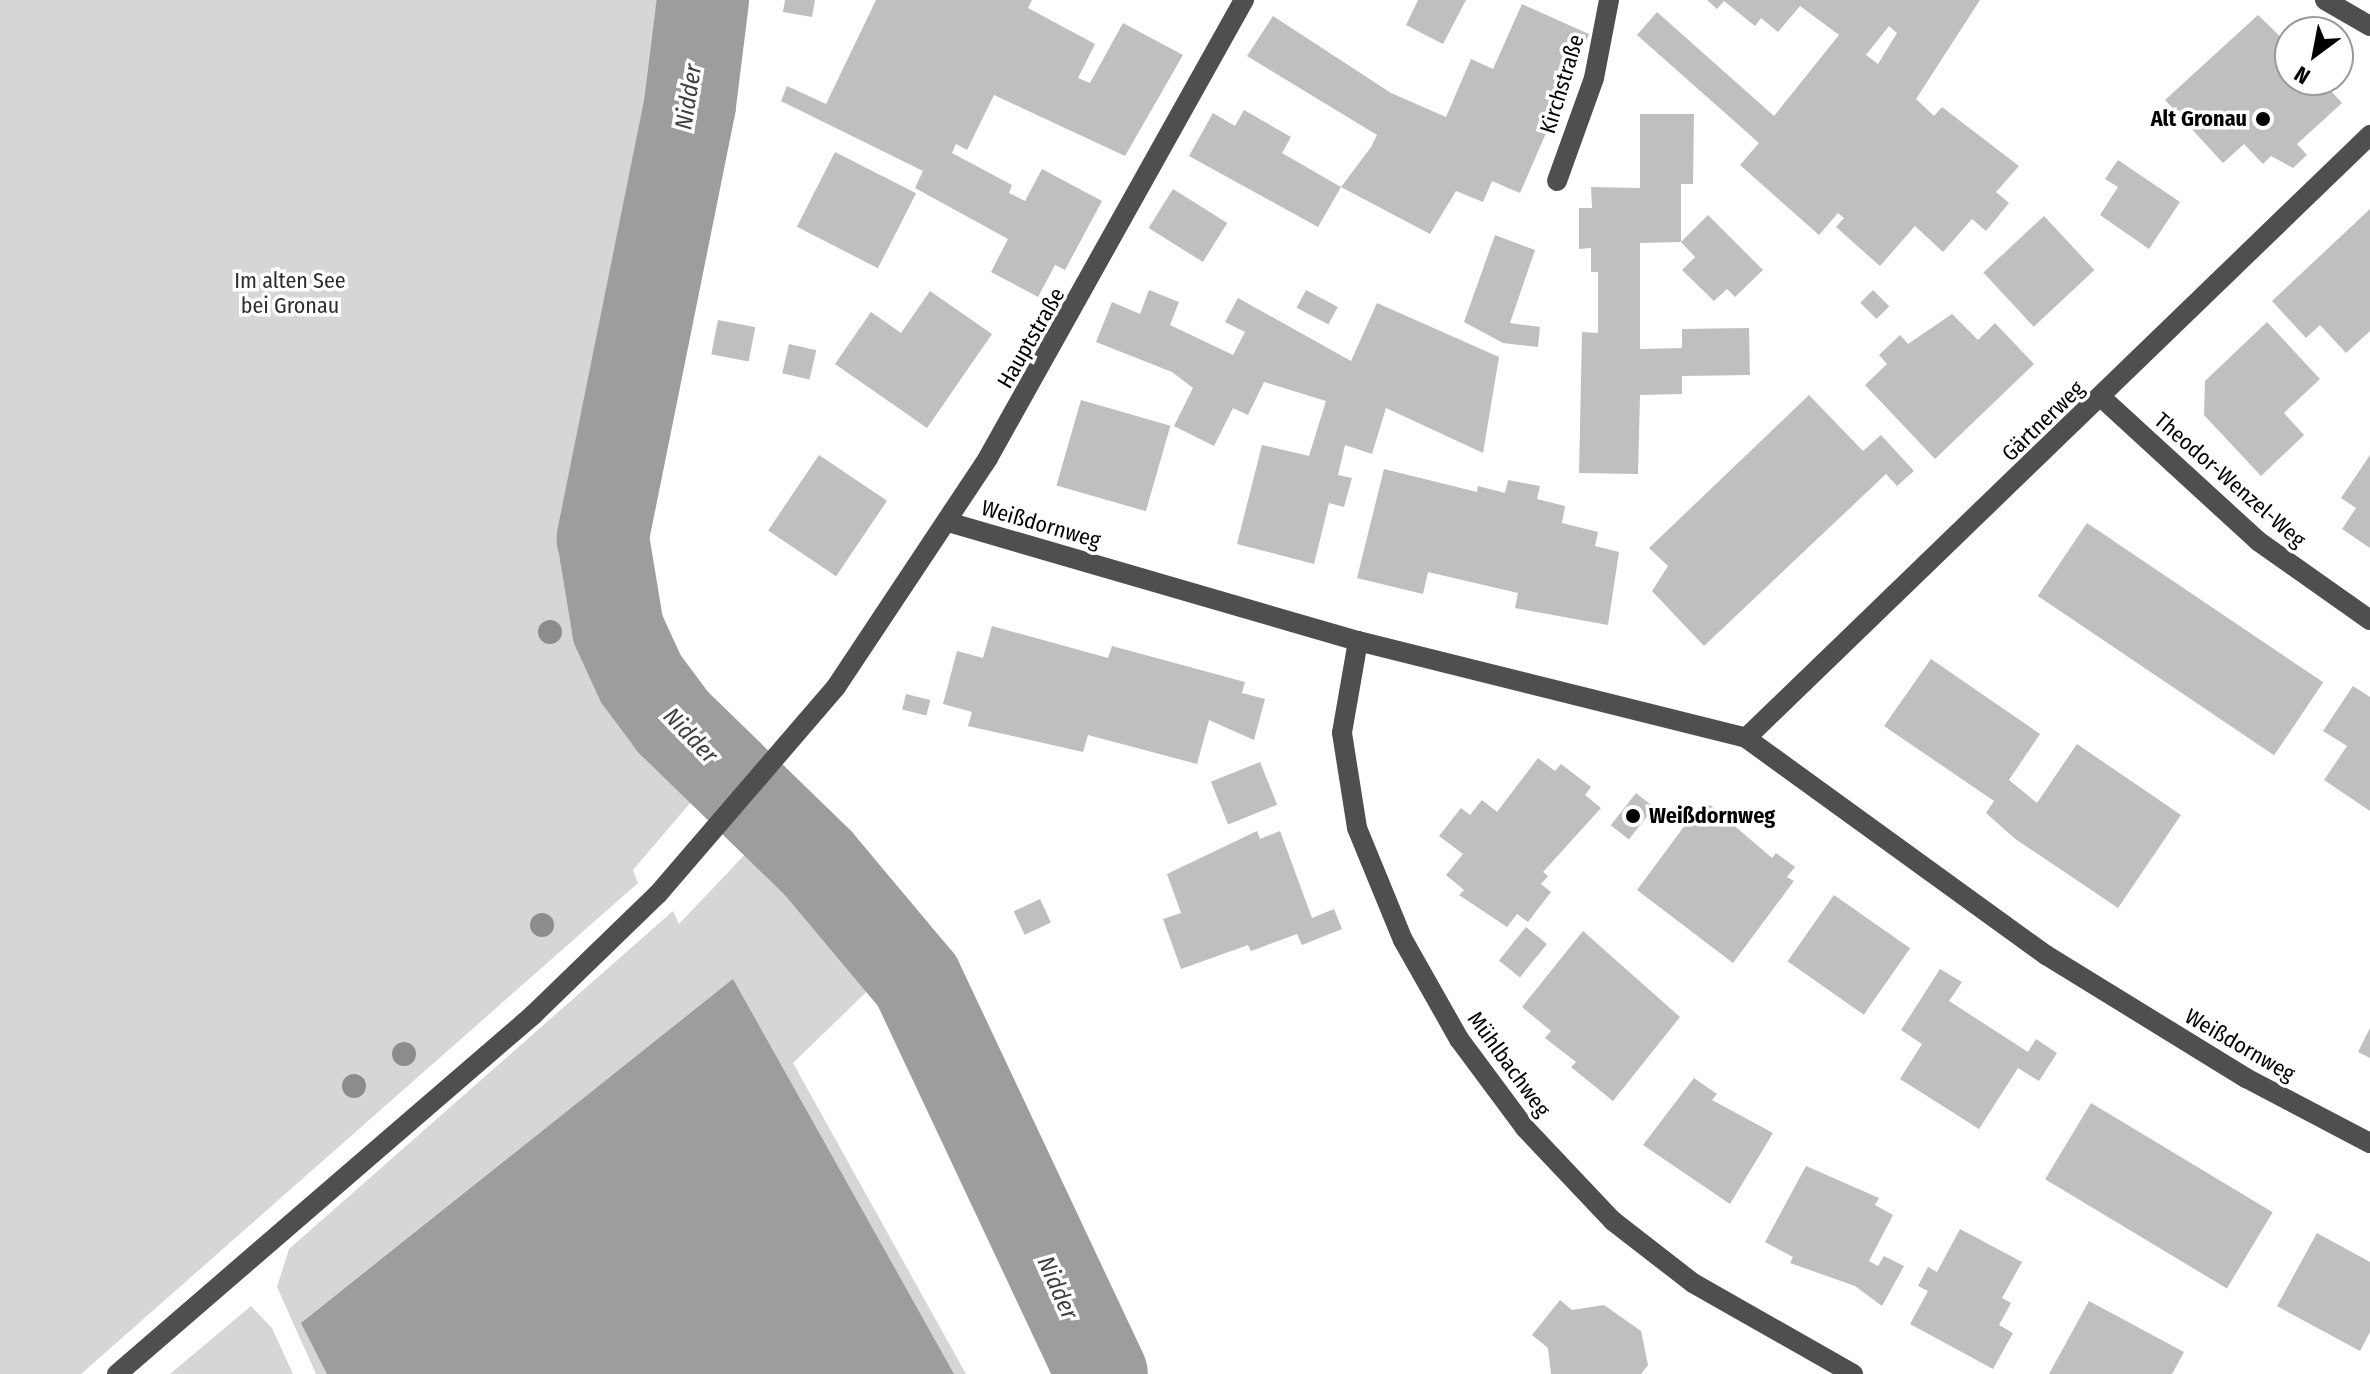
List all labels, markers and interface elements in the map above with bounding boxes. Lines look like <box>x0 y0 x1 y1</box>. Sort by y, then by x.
north arrow <box>2274 16 2354 96</box>
street label: Kirchstraße <box>1534 31 1590 137</box>
text: N <box>2289 60 2315 90</box>
water label: Nidder <box>670 62 708 132</box>
place label: Alt Gronau <box>2151 106 2247 132</box>
marker: Alt Gronau <box>2254 110 2272 128</box>
park label: Im alten See bei Gronau <box>234 267 346 318</box>
street label: Hauptstraße <box>992 283 1070 393</box>
street label: Gärtnerweg <box>1996 375 2090 467</box>
street label: Theodor-Wenzel-Weg <box>2149 407 2311 553</box>
street label: Weißdornweg <box>978 494 1104 554</box>
water label: Nidder <box>657 702 723 770</box>
place label: Weißdornweg <box>1649 803 1775 829</box>
marker: Weißdornweg <box>1624 807 1642 825</box>
street label: Weißdornweg <box>2180 1003 2300 1087</box>
street label: Mühlbachweg <box>1462 1006 1556 1122</box>
water label: Nidder <box>1030 1252 1084 1324</box>

